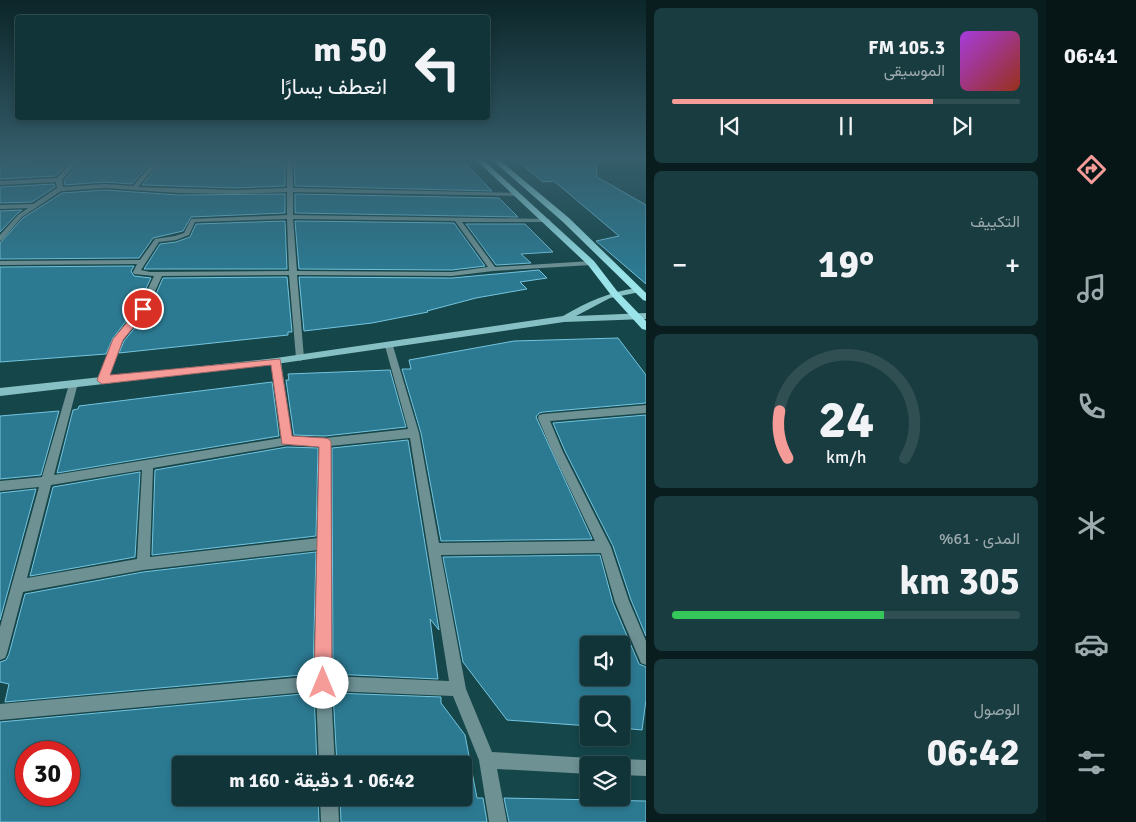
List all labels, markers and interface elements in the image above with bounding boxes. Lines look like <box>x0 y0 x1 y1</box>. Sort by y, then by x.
text: 50 m <box>313 28 387 71</box>
icon: left <box>405 35 470 100</box>
text: 105.3 FM <box>868 36 945 60</box>
text: 06:41 <box>1064 42 1118 69</box>
text: الموسيقى <box>884 61 945 81</box>
text: انعطف يسارًا <box>281 73 387 100</box>
icon: previous <box>716 112 744 140</box>
icon: pause <box>832 112 860 140</box>
icon: next <box>948 112 976 140</box>
icon: directions <box>1074 152 1109 187</box>
text: التكييف <box>970 212 1020 232</box>
text: 19° <box>818 241 874 288</box>
text: − <box>672 248 687 282</box>
text: + <box>1005 248 1020 282</box>
icon: music <box>1074 271 1109 306</box>
pin <box>122 288 164 330</box>
icon: arrive <box>129 295 157 323</box>
text: 24 <box>818 388 874 452</box>
icon: phone <box>1074 389 1109 424</box>
text: km/h <box>826 446 866 468</box>
icon: climate <box>1074 508 1109 543</box>
text: المدى · 61% <box>939 529 1020 549</box>
text: 305 km <box>899 558 1020 605</box>
icon: car <box>1074 627 1109 662</box>
map controls <box>580 636 630 806</box>
button: sound <box>580 636 630 686</box>
position arrow <box>296 656 348 708</box>
button: search <box>580 696 630 746</box>
text: الوصول <box>974 700 1020 720</box>
text: 06:42 <box>927 729 1020 776</box>
speed limit sign: 30 <box>15 741 80 806</box>
icon: filters <box>1074 745 1109 780</box>
button: layers <box>580 756 630 806</box>
text: 06:42 · 1 دقيقة · 160 m <box>229 769 415 793</box>

